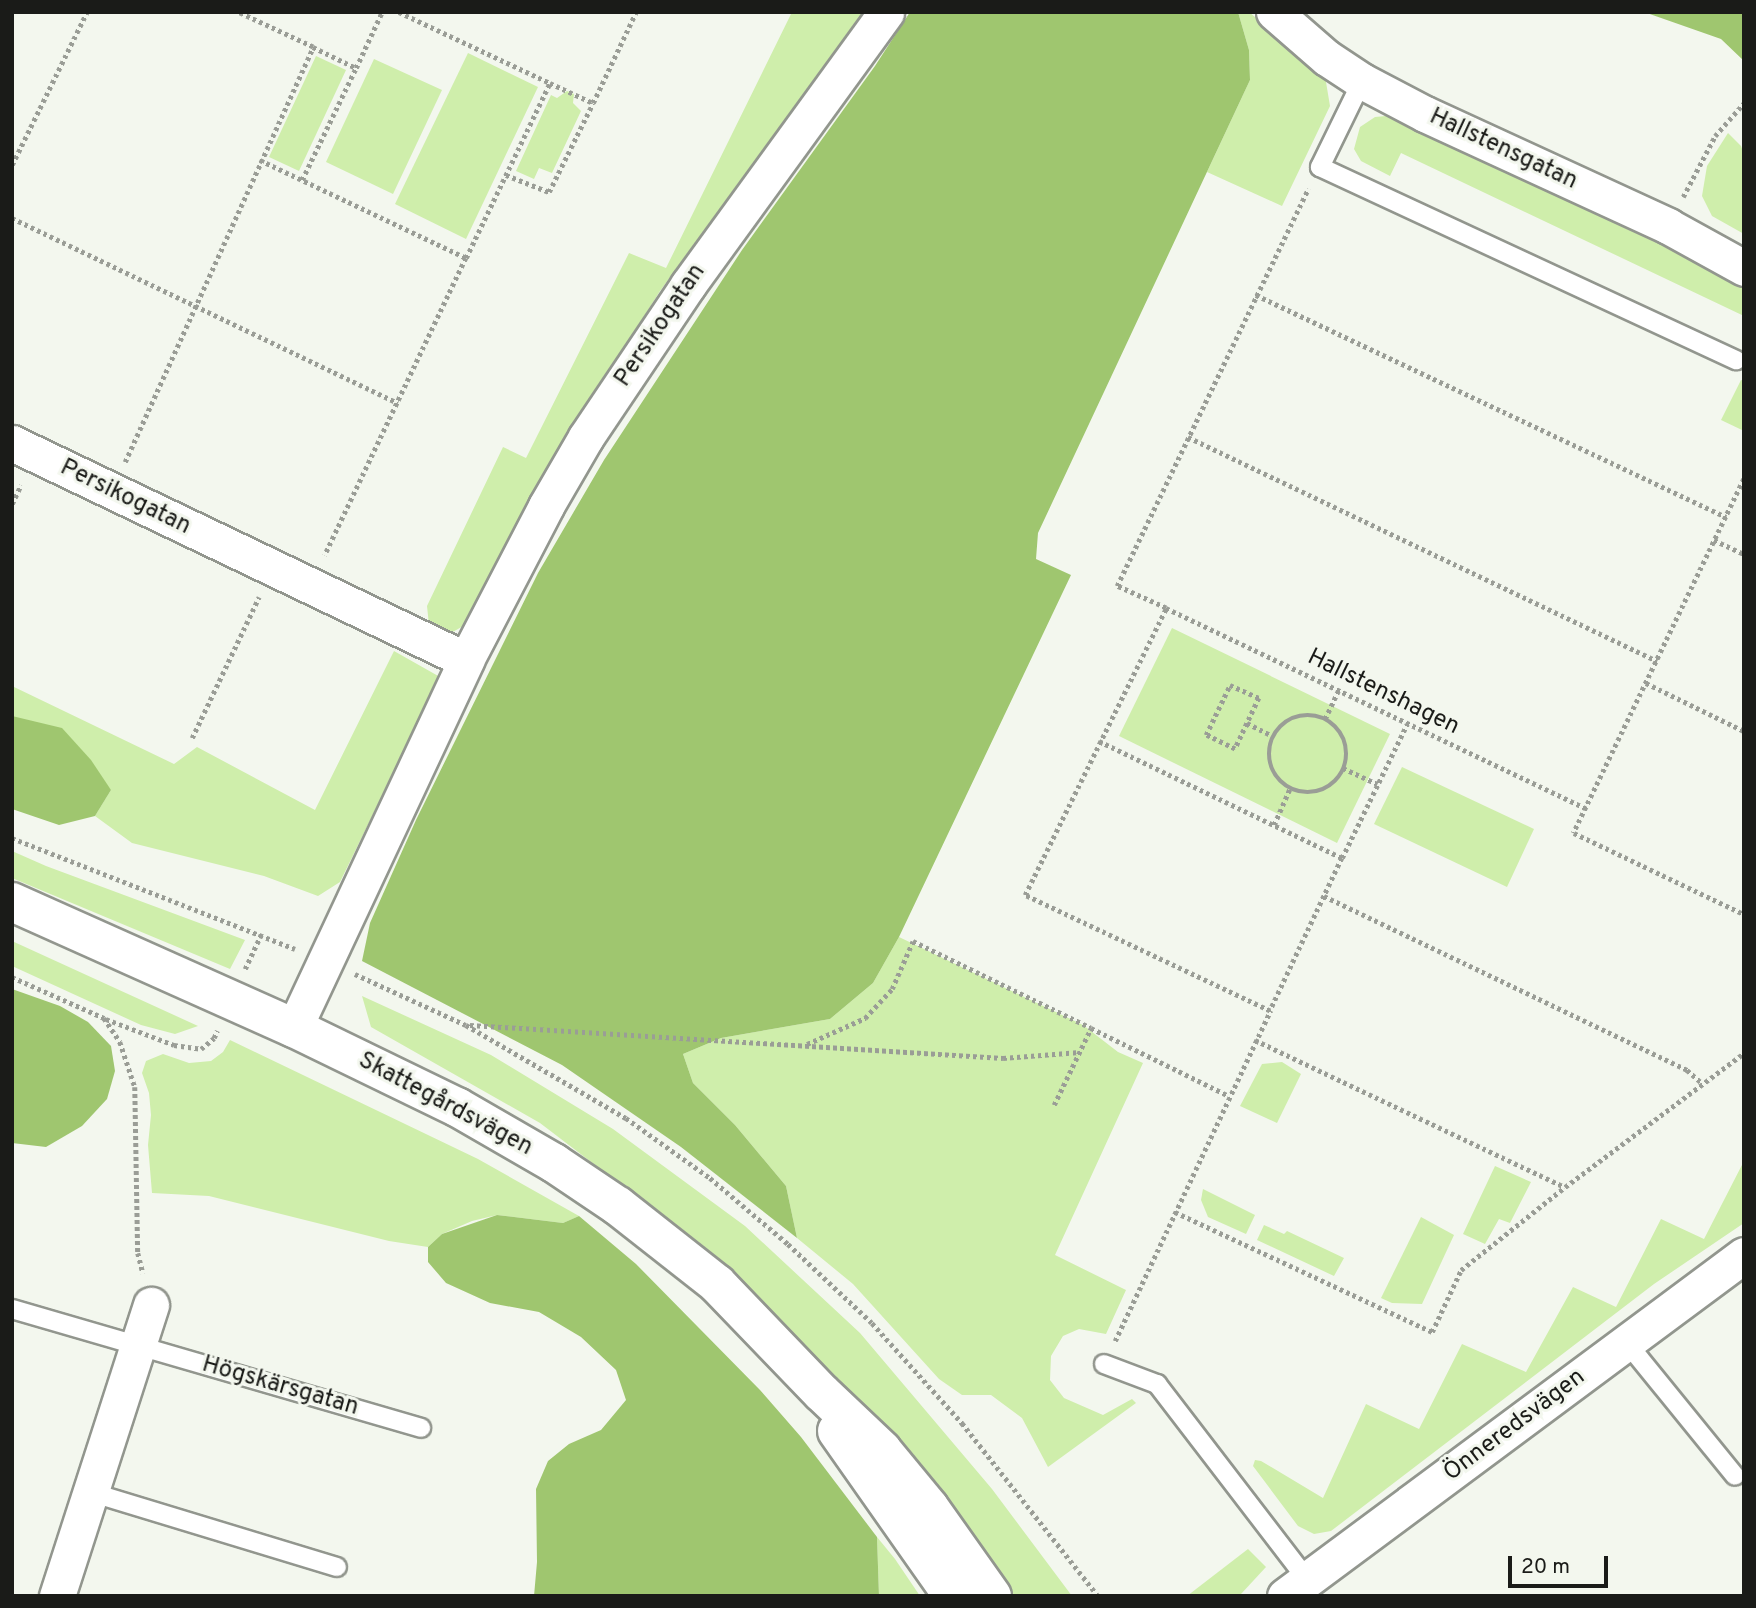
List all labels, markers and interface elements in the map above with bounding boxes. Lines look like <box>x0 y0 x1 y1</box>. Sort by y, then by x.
street label: Hallstensgatan <box>1424 103 1582 197</box>
street label: Persikogatan <box>609 259 713 393</box>
street label: Persikogatan <box>55 454 195 542</box>
street label: Hallstenshagen <box>1302 644 1464 742</box>
street label: Skattegårdsvägen <box>353 1047 537 1163</box>
street label: Högskärsgatan <box>198 1351 362 1423</box>
street label: Önneredsvägen <box>1439 1364 1591 1488</box>
scale bar <box>1511 1542 1611 1586</box>
text: 20 m <box>1521 1554 1570 1581</box>

